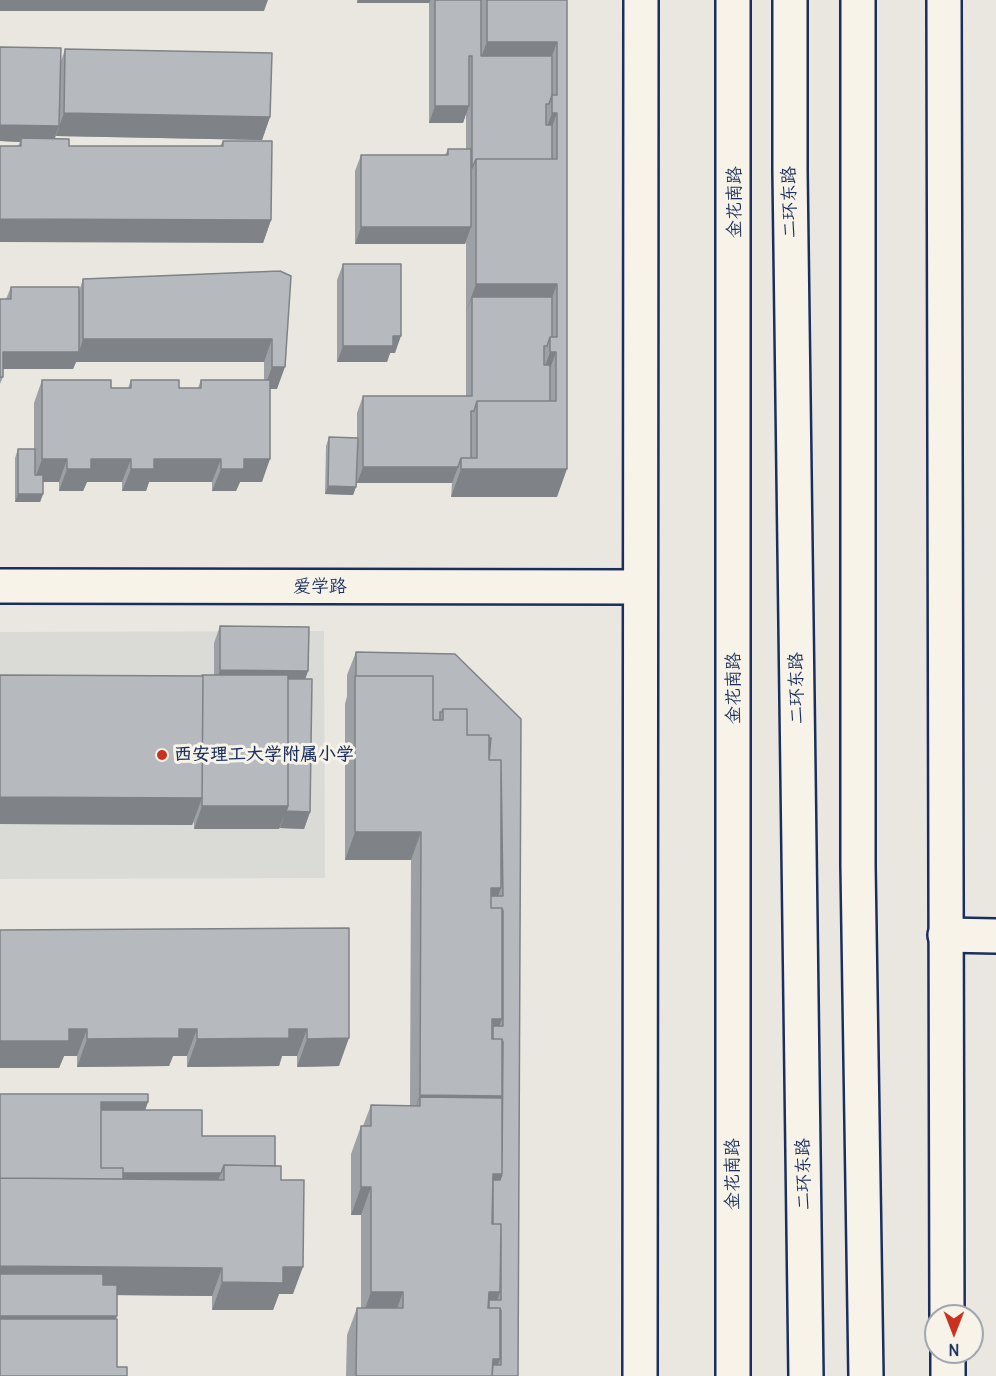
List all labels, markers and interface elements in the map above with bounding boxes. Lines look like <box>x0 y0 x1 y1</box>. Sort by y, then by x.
street label: 金花南路 <box>724 166 746 238</box>
street label: 二环东路 <box>779 166 801 238</box>
street label: 爱学路 <box>293 576 347 598</box>
street label: 金花南路 <box>723 652 745 724</box>
street label: 二环东路 <box>786 652 808 724</box>
place label: 西安理工大学附属小学 <box>174 744 354 766</box>
marker: 西安理工大学附属小学 <box>155 748 169 762</box>
street label: 金花南路 <box>722 1138 744 1210</box>
street label: 二环东路 <box>793 1138 815 1210</box>
north arrow <box>924 1304 984 1364</box>
text: N <box>948 1340 960 1360</box>

